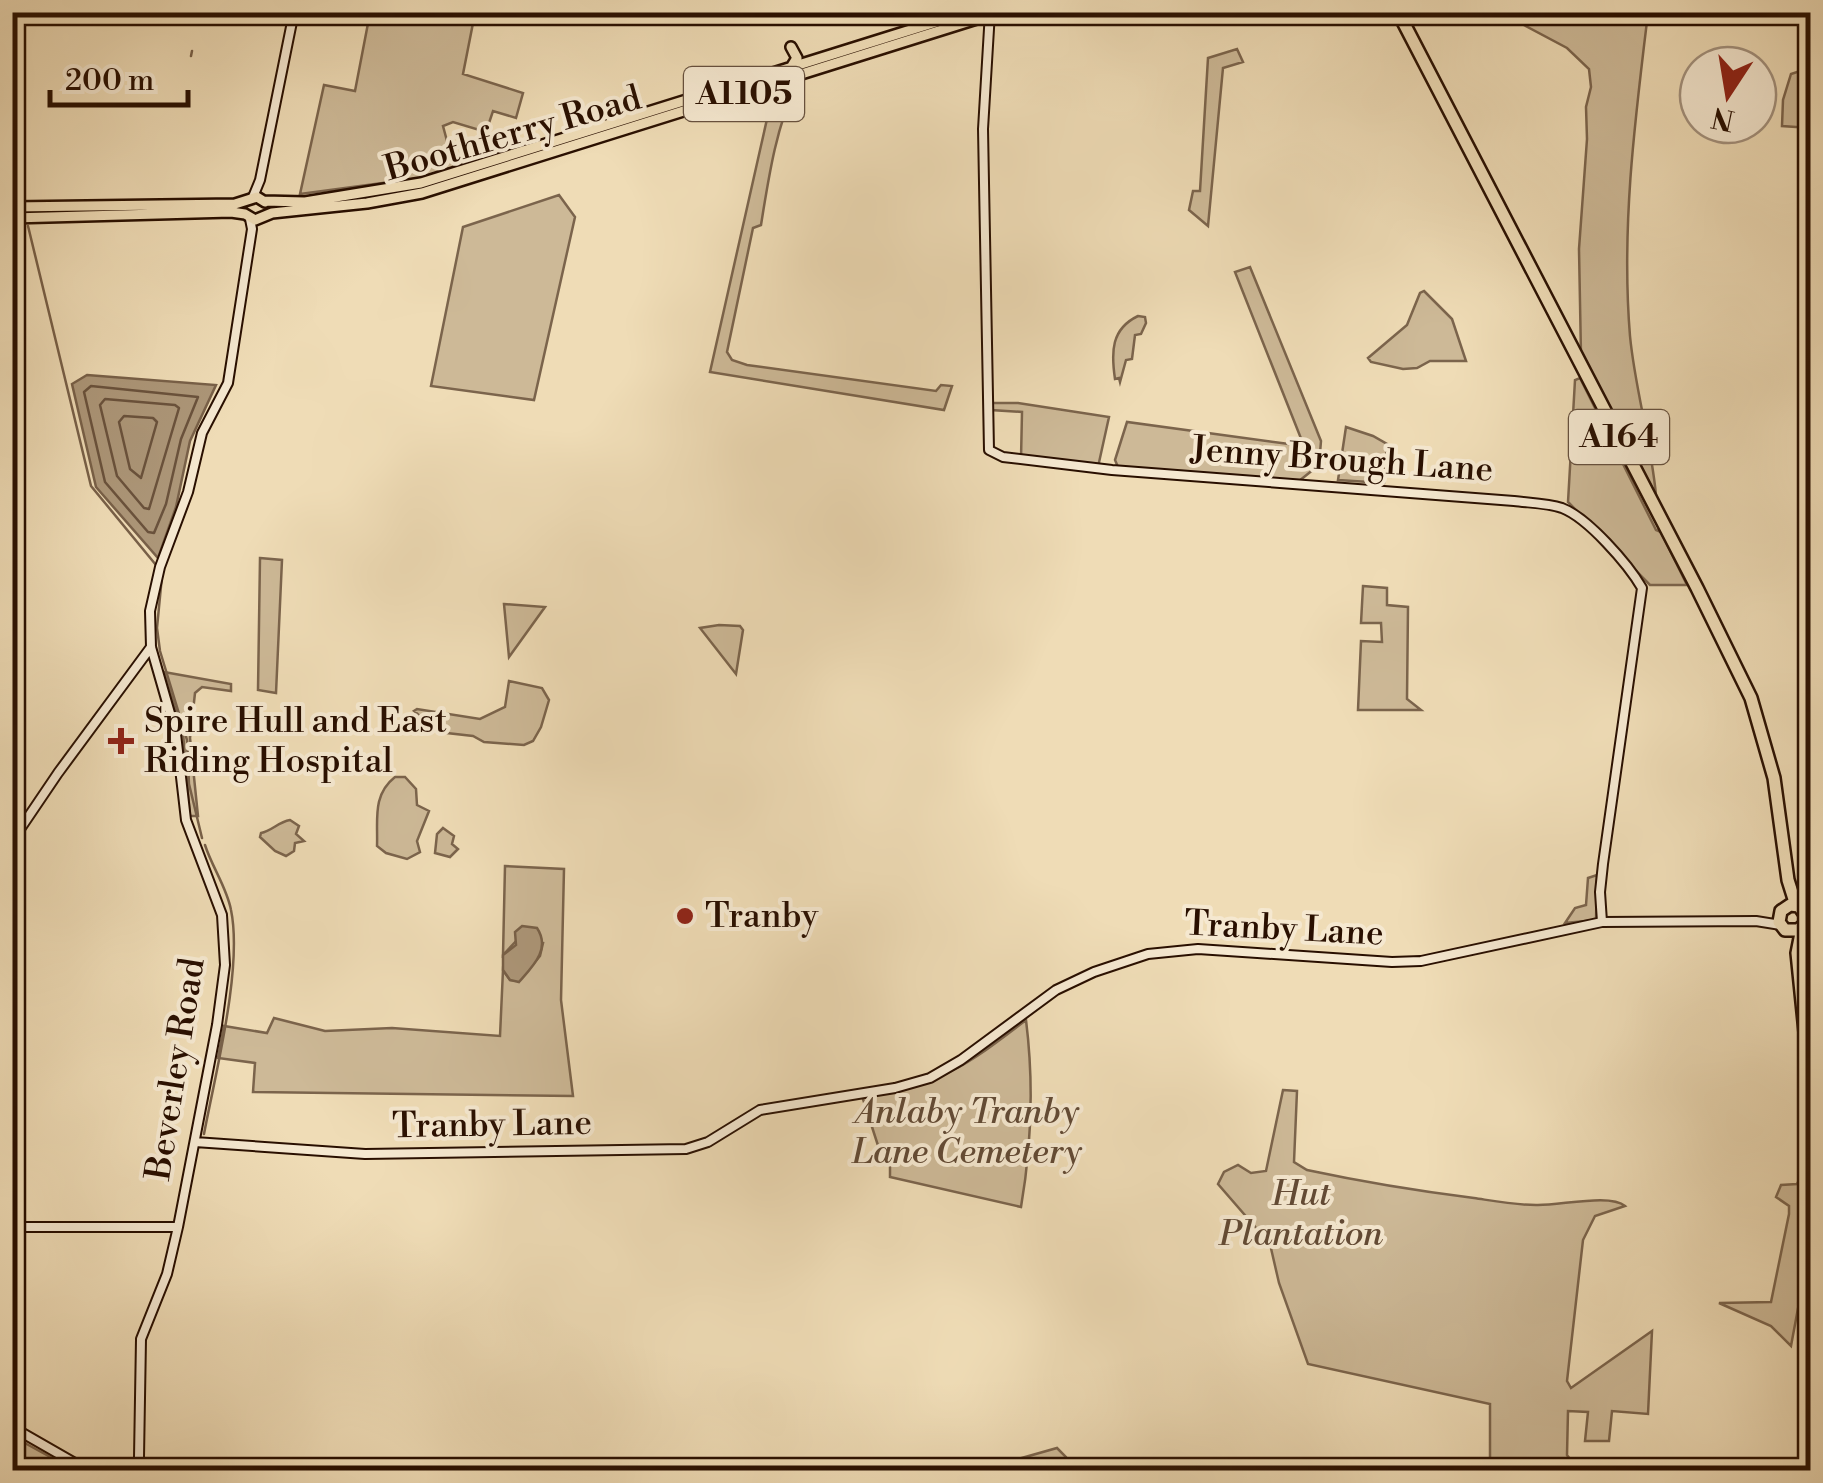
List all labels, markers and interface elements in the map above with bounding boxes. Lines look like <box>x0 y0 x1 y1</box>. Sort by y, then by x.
scale bar <box>50 45 188 107</box>
north arrow <box>1678 45 1778 145</box>
text: 200 m <box>65 62 154 100</box>
road number: A1105 <box>684 67 804 121</box>
street label: Boothferry Road <box>379 77 646 191</box>
text: N <box>1709 99 1738 137</box>
road number: A164 <box>1569 410 1669 464</box>
street label: Jenny Brough Lane <box>1187 428 1495 492</box>
place label: Spire Hull and East Riding Hospital <box>144 700 447 783</box>
marker: Spire Hull and East Riding Hospital <box>108 728 134 754</box>
place label: Tranby <box>705 895 819 938</box>
street label: Tranby Lane <box>1183 902 1385 956</box>
marker: Tranby <box>674 905 696 927</box>
street label: Beverley Road <box>137 955 215 1184</box>
park label: Anlaby Tranby Lane Cemetery <box>851 1091 1083 1174</box>
street label: Tranby Lane <box>392 1102 592 1148</box>
park label: Hut Plantation <box>1218 1173 1383 1256</box>

